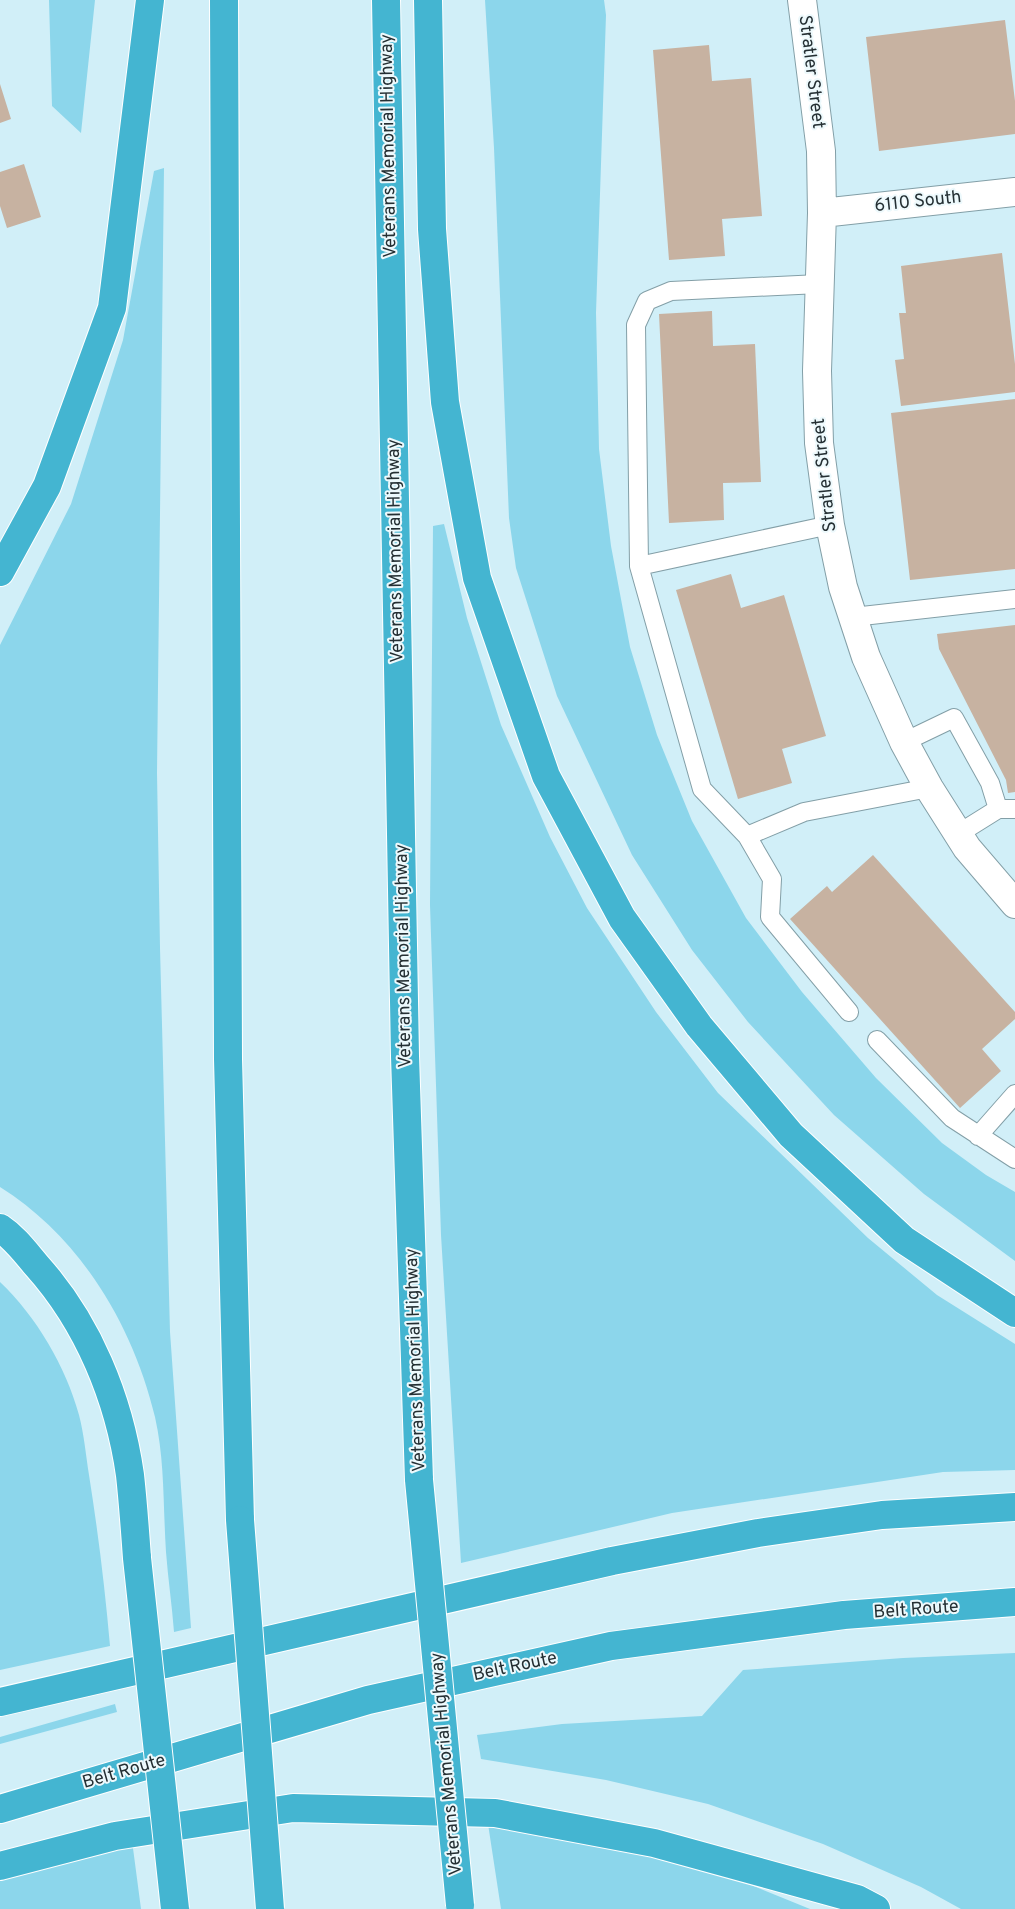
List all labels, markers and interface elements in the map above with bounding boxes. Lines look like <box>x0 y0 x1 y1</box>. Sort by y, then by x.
street label: Stratler Street <box>793 14 829 130</box>
street label: Veterans Memorial Highway <box>376 34 402 258</box>
street label: 6110 South <box>873 186 963 218</box>
street label: Stratler Street <box>808 417 842 533</box>
street label: Veterans Memorial Highway <box>383 439 409 663</box>
street label: Veterans Memorial Highway <box>391 844 417 1068</box>
street label: Veterans Memorial Highway <box>401 1248 431 1472</box>
street label: Belt Route <box>873 1596 959 1624</box>
street label: Belt Route <box>471 1647 559 1687</box>
street label: Veterans Memorial Highway <box>426 1652 468 1876</box>
street label: Belt Route <box>80 1749 168 1795</box>

